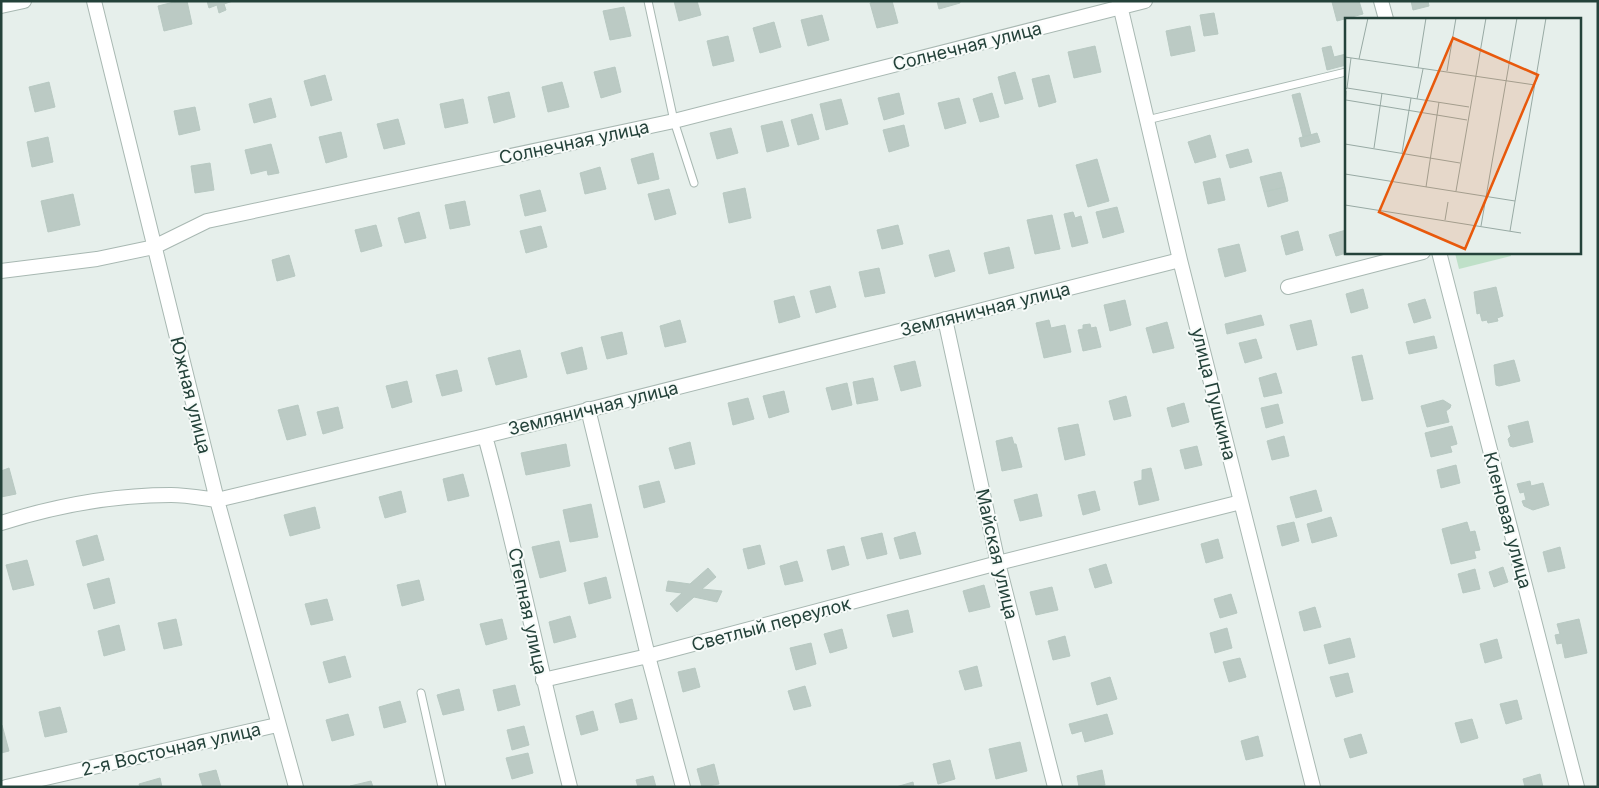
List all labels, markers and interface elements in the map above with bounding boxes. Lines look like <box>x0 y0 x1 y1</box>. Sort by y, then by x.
street label: Солнечная улица <box>890 17 1044 75</box>
inset map <box>1345 18 1582 254</box>
street label: Солнечная улица <box>497 116 651 168</box>
street label: Земляничная улица <box>898 278 1072 340</box>
street label: улица Пушкина <box>1187 326 1241 462</box>
street label: Южная улица <box>166 334 216 456</box>
street label: Земляничная улица <box>506 377 680 439</box>
street label: Кленовая улица <box>1480 449 1536 591</box>
street label: Майская улица <box>972 487 1022 621</box>
street label: Степная улица <box>504 546 552 676</box>
street label: Светлый переулок <box>689 593 853 655</box>
street label: 2-я Восточная улица <box>79 718 263 780</box>

